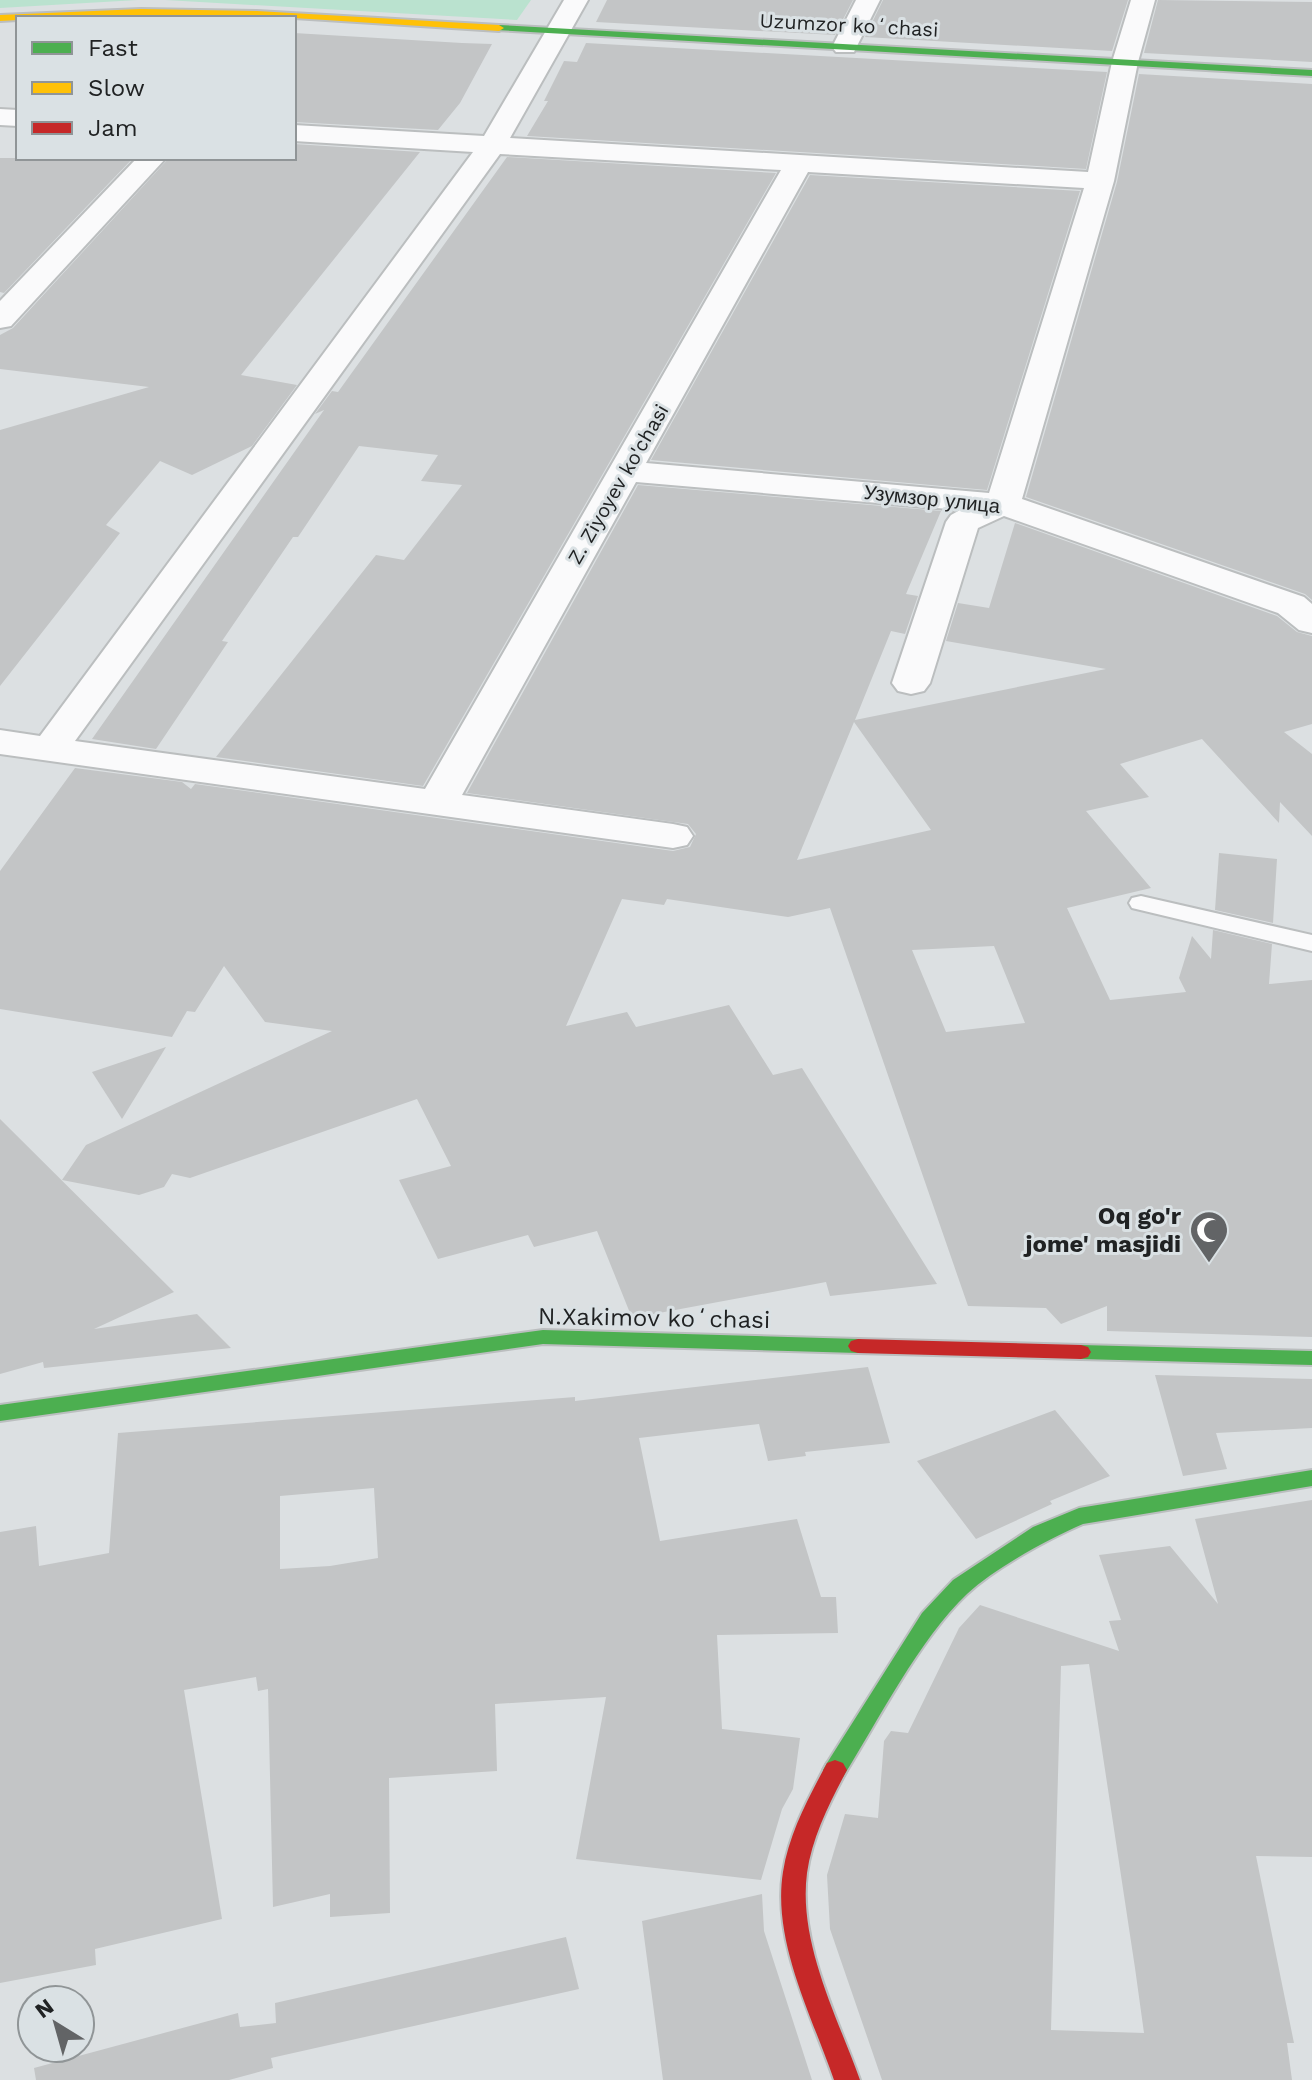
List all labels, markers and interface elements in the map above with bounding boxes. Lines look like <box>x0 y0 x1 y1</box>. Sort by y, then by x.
street label: Uzumzor koʻchasi <box>759 8 939 42</box>
legend <box>16 16 296 160</box>
text: Fast <box>88 34 138 62</box>
text: Slow <box>88 74 145 102</box>
text: Jam <box>88 114 138 142</box>
street label: Z. Ziyoyev ko'chasi <box>562 400 674 568</box>
street label: Узумзор улица <box>863 480 1002 518</box>
place label: Oq go'r jome' masjidi <box>1023 1202 1182 1258</box>
mosque icon: Oq go'r jome' masjidi <box>1188 1209 1230 1264</box>
street label: N.Xakimov koʻchasi <box>538 1302 770 1334</box>
north arrow <box>16 1984 96 2064</box>
text: N <box>30 1994 58 2023</box>

